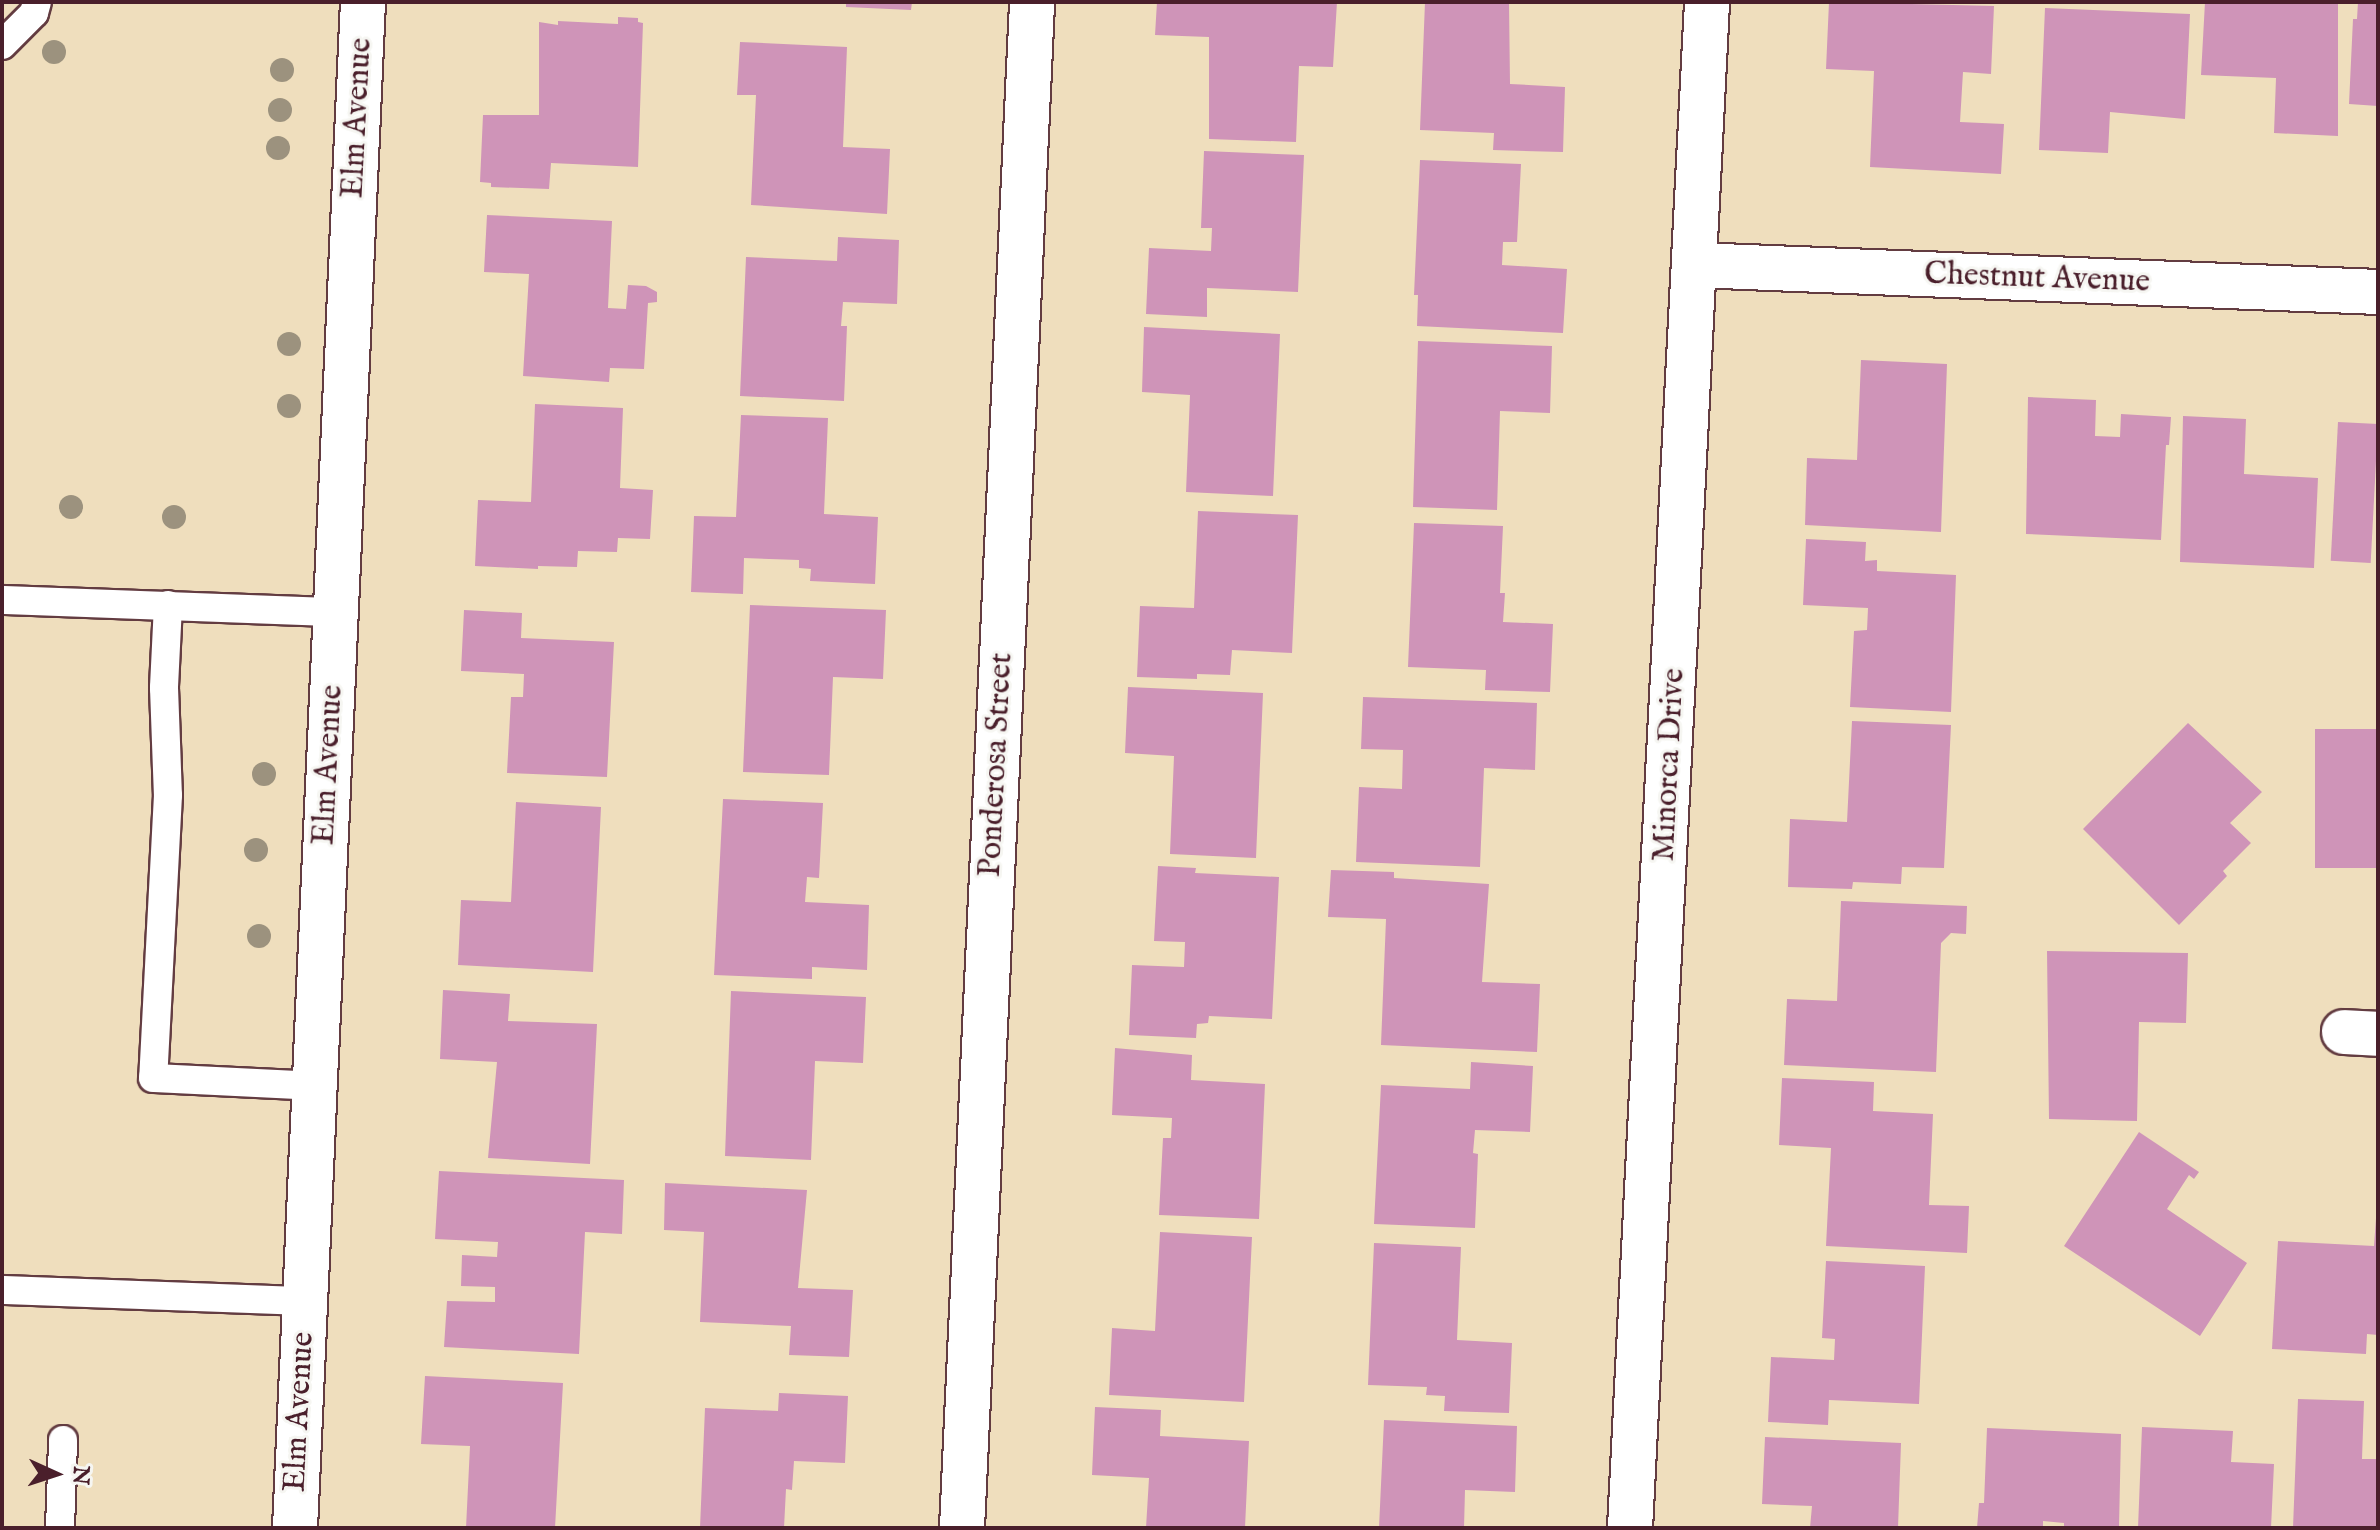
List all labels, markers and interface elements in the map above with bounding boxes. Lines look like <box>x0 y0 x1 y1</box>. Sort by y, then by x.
street label: Elm Avenue <box>335 37 381 199</box>
street label: Chestnut Avenue <box>1923 256 2151 302</box>
street label: Ponderosa Street <box>972 652 1022 878</box>
street label: Minorca Drive <box>1646 667 1694 863</box>
street label: Elm Avenue <box>306 684 352 846</box>
street label: Elm Avenue <box>277 1331 323 1493</box>
north arrow <box>16 1434 96 1514</box>
text: N <box>65 1465 94 1485</box>

